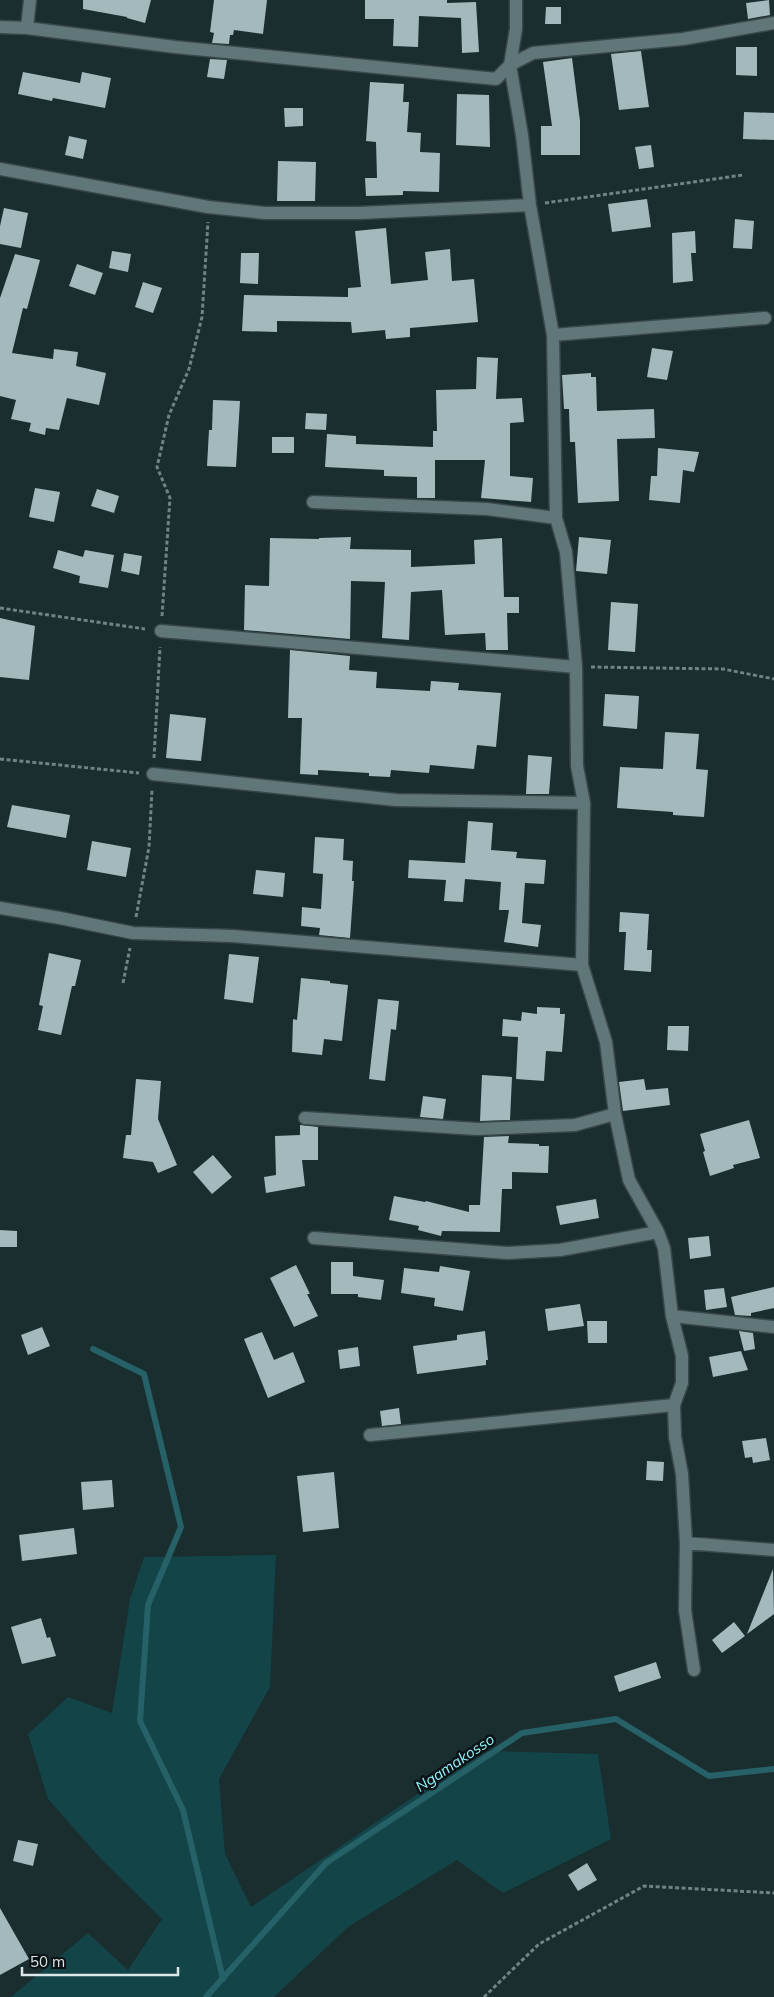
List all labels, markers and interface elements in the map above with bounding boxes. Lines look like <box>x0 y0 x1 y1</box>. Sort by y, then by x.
water label: Ngamakosso <box>412 1729 498 1796</box>
scale bar <box>22 1944 179 1976</box>
text: 50 m <box>30 1952 65 1971</box>

